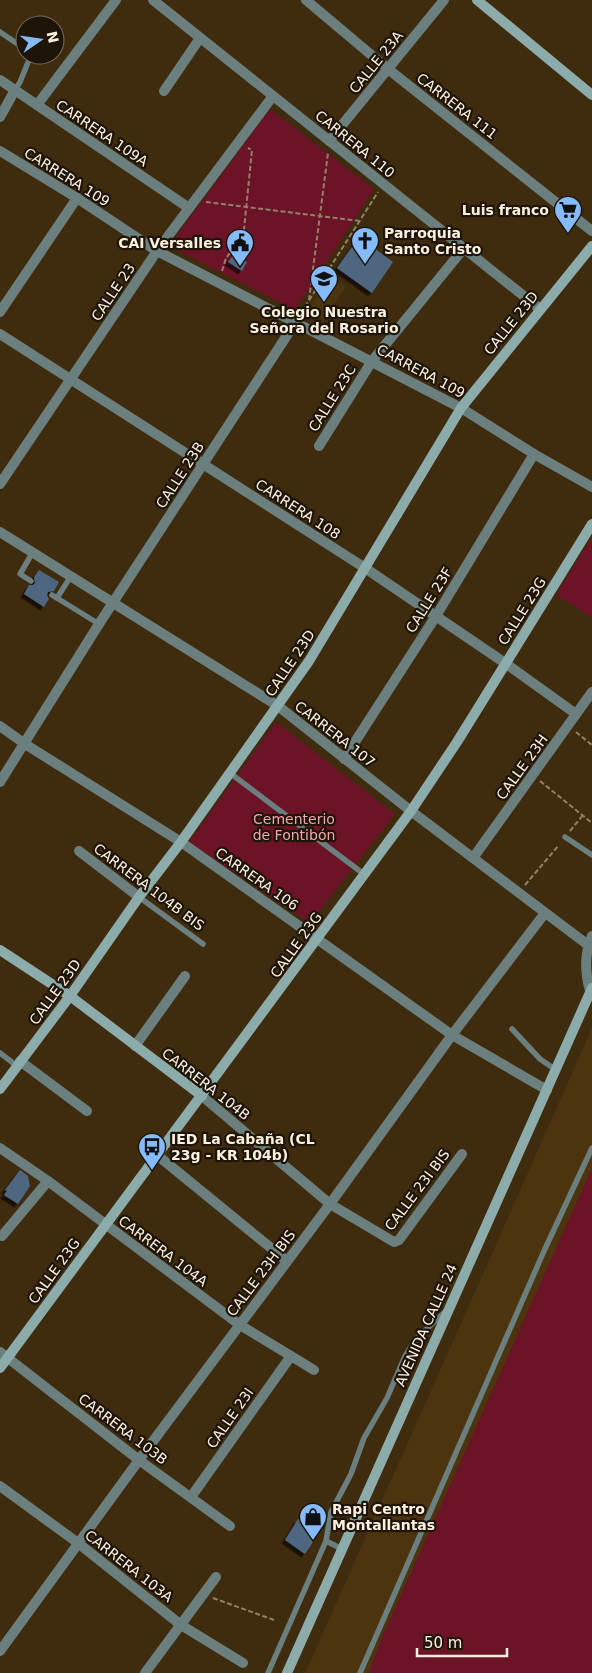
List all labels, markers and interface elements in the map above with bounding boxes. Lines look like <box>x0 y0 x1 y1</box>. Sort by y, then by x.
north arrow <box>15 15 65 65</box>
street label: CALLE 23A <box>346 27 406 96</box>
text: N <box>44 30 62 45</box>
street label: CARRERA 111 <box>414 70 500 142</box>
street label: CARRERA 109A <box>53 96 151 170</box>
street label: CARRERA 110 <box>312 107 398 181</box>
street label: CARRERA 109 <box>21 144 113 210</box>
supermarket icon: Luis franco <box>553 195 583 234</box>
place label: Luis franco <box>462 202 549 218</box>
place label: Parroquia Santo Cristo <box>384 225 482 257</box>
church icon: Parroquia Santo Cristo <box>350 226 380 265</box>
public building icon: CAI Versalles <box>225 228 255 267</box>
place label: CAI Versalles <box>118 235 221 251</box>
street label: CALLE 23 <box>88 260 138 324</box>
school or university icon: Colegio Nuestra Señora del Rosario <box>309 264 339 303</box>
street label: CALLE 23D <box>481 288 541 358</box>
place label: Colegio Nuestra Señora del Rosario <box>249 304 399 336</box>
street label: CARRERA 109 <box>374 341 468 401</box>
street label: CALLE 23C <box>305 361 359 434</box>
street label: CALLE 23B <box>153 439 207 511</box>
street label: CARRERA 108 <box>253 476 343 542</box>
street label: CALLE 23F <box>403 564 455 636</box>
street label: CALLE 23G <box>495 574 549 648</box>
street label: CALLE 23D <box>262 627 318 699</box>
street label: CARRERA 107 <box>292 698 378 770</box>
street label: CALLE 23H <box>493 731 551 803</box>
park label: Cementerio de Fontibón <box>253 811 335 843</box>
street label: CARRERA 104B BIS <box>91 840 208 934</box>
street label: CARRERA 106 <box>212 844 302 914</box>
street label: CALLE 23G <box>267 909 325 981</box>
street label: CALLE 23D <box>26 956 84 1028</box>
street label: CARRERA 104B <box>159 1045 253 1123</box>
place label: IED La Cabaña (CL 23g - KR 104b) <box>171 1131 315 1163</box>
bus stop icon: IED La Cabaña (CL 23g - KR 104b) <box>137 1132 167 1171</box>
street label: CALLE 23I BIS <box>381 1146 453 1234</box>
street label: CARRERA 104A <box>115 1212 211 1290</box>
street label: CALLE 23H BIS <box>223 1227 299 1319</box>
street label: CALLE 23G <box>25 1235 83 1307</box>
street label: AVENIDA CALLE 24 <box>392 1261 460 1389</box>
street label: CALLE 23I <box>203 1385 257 1451</box>
street label: CARRERA 103B <box>75 1390 171 1468</box>
place label: Rapi Centro Montallantas <box>332 1501 435 1533</box>
shop icon: Rapi Centro Montallantas <box>298 1502 328 1541</box>
street label: CARRERA 103A <box>82 1527 176 1606</box>
scale bar <box>417 1626 507 1658</box>
text: 50 m <box>424 1634 462 1652</box>

